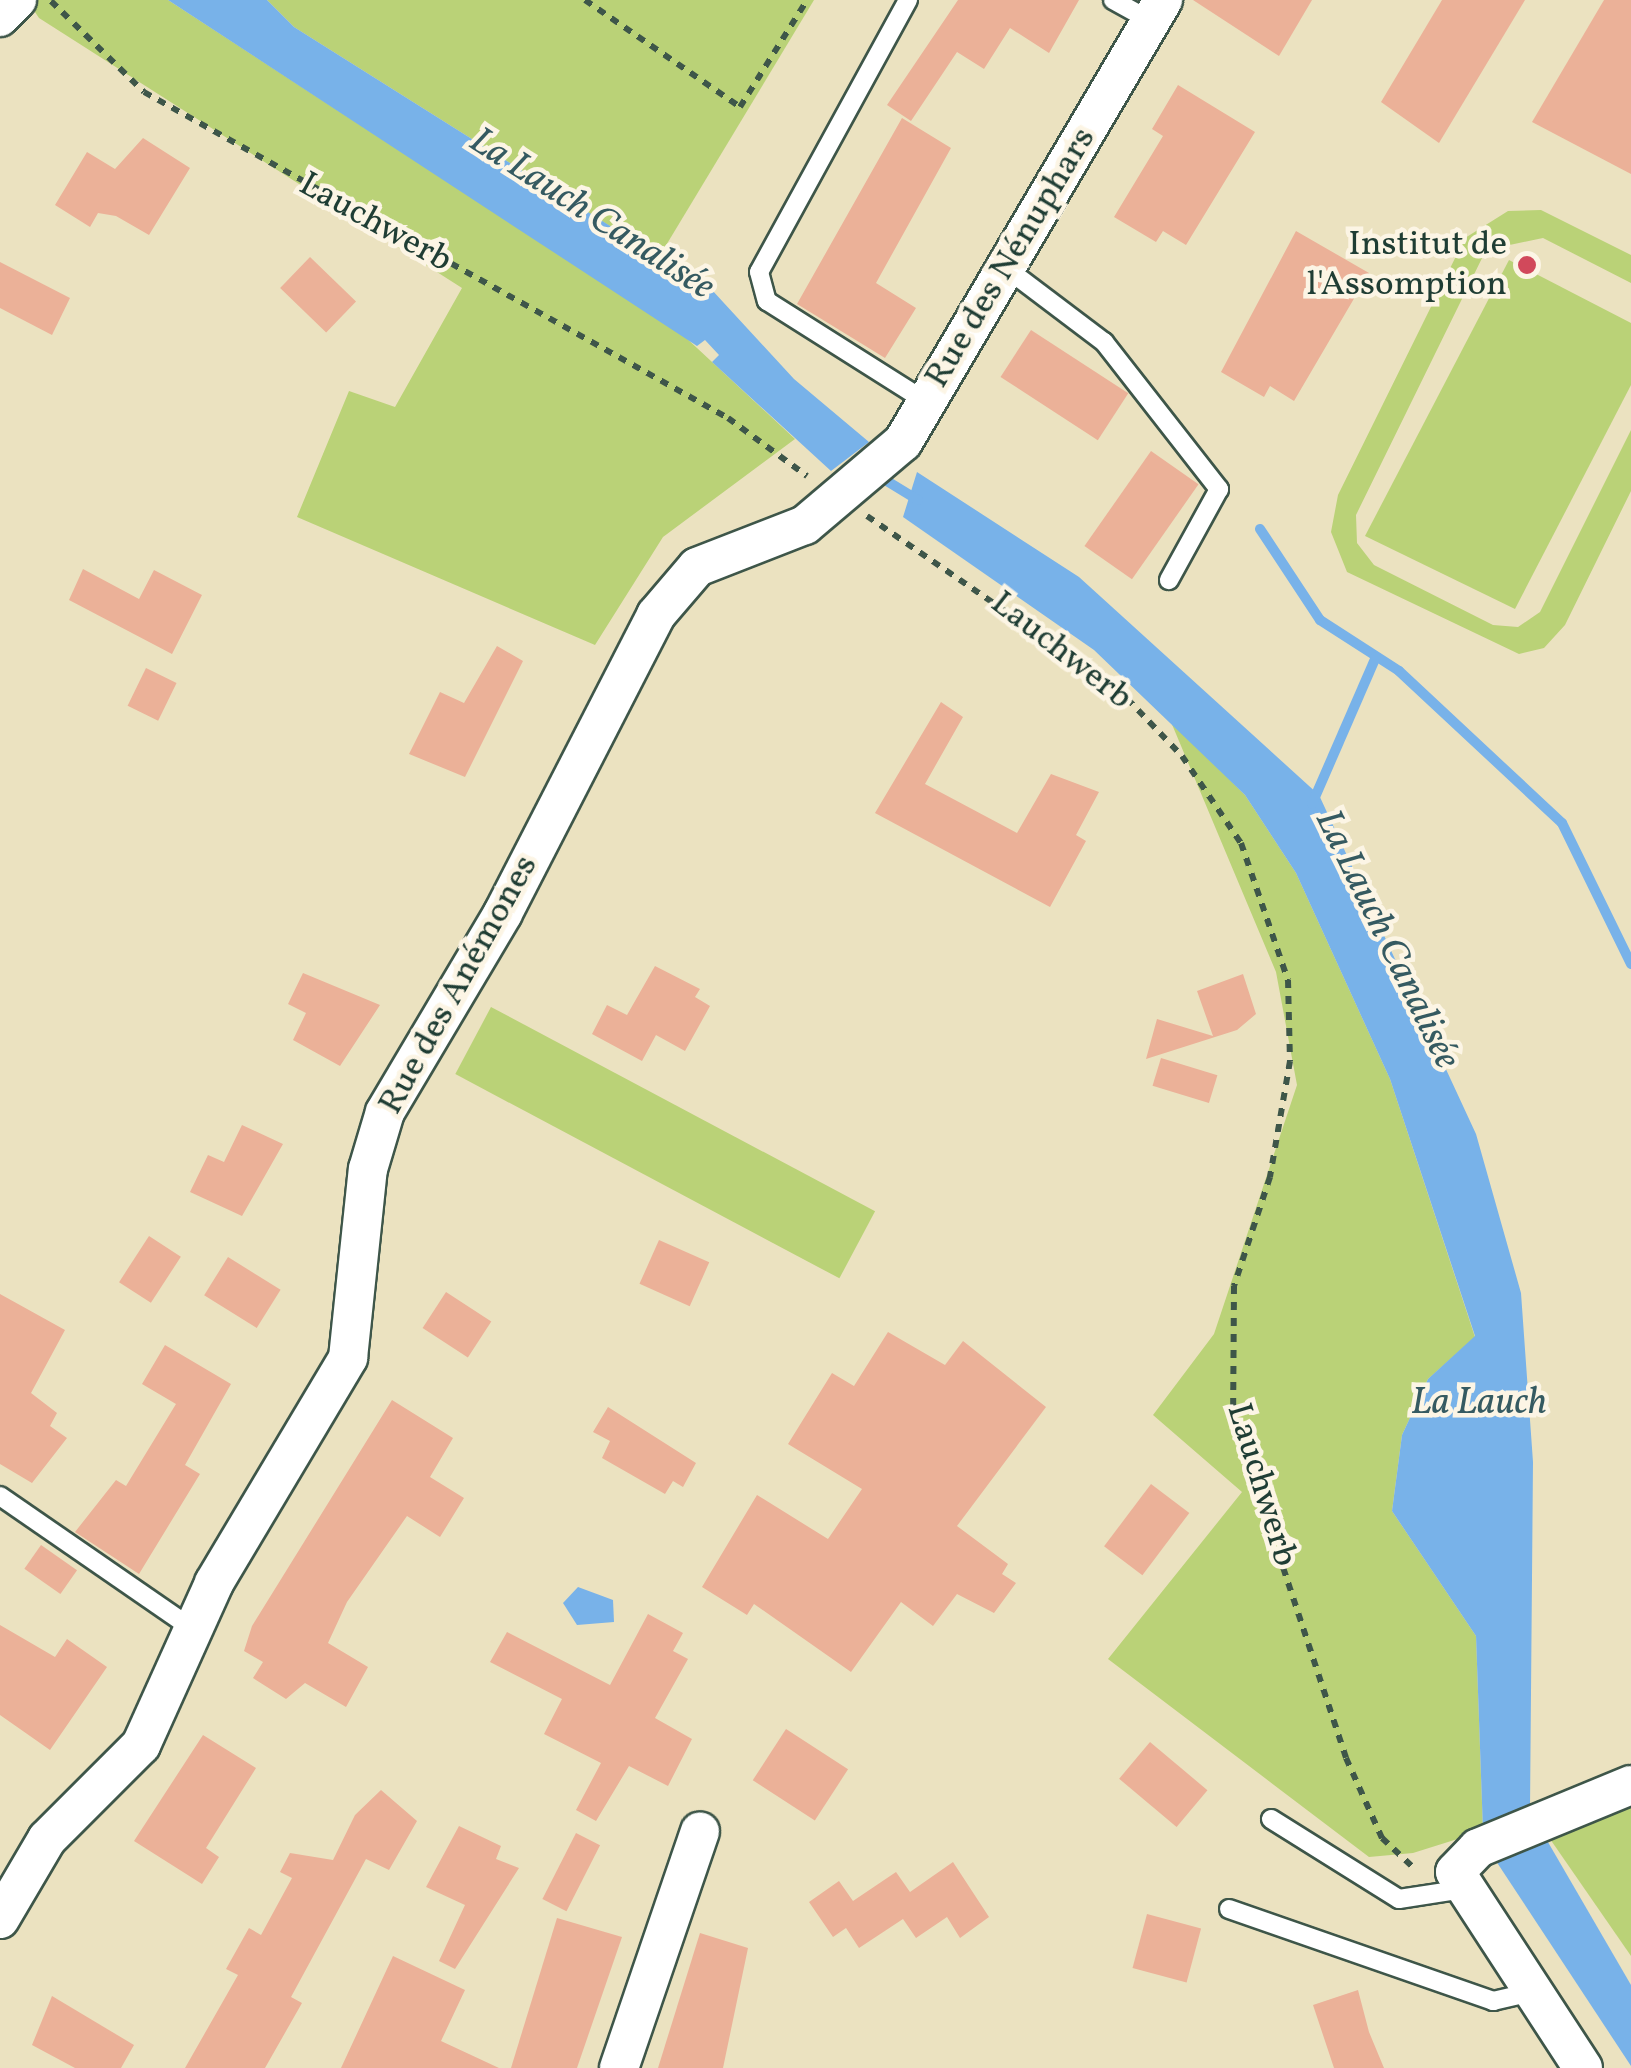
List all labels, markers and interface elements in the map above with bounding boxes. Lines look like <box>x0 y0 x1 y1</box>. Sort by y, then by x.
water label: La Lauch Canalisée <box>460 119 722 311</box>
street label: Rue des Nénuphars <box>917 120 1105 396</box>
street label: Lauchwerb <box>291 164 459 282</box>
place label: Institut de l'Assomption <box>1307 224 1507 306</box>
marker: Institut de l'Assomption <box>1516 254 1538 276</box>
street label: Lauchwerb <box>982 583 1140 719</box>
water label: La Lauch Canalisée <box>1304 803 1468 1077</box>
street label: Rue des Anémones <box>370 848 548 1122</box>
water label: La Lauch <box>1411 1381 1547 1427</box>
street label: Lauchwerb <box>1216 1398 1306 1572</box>

